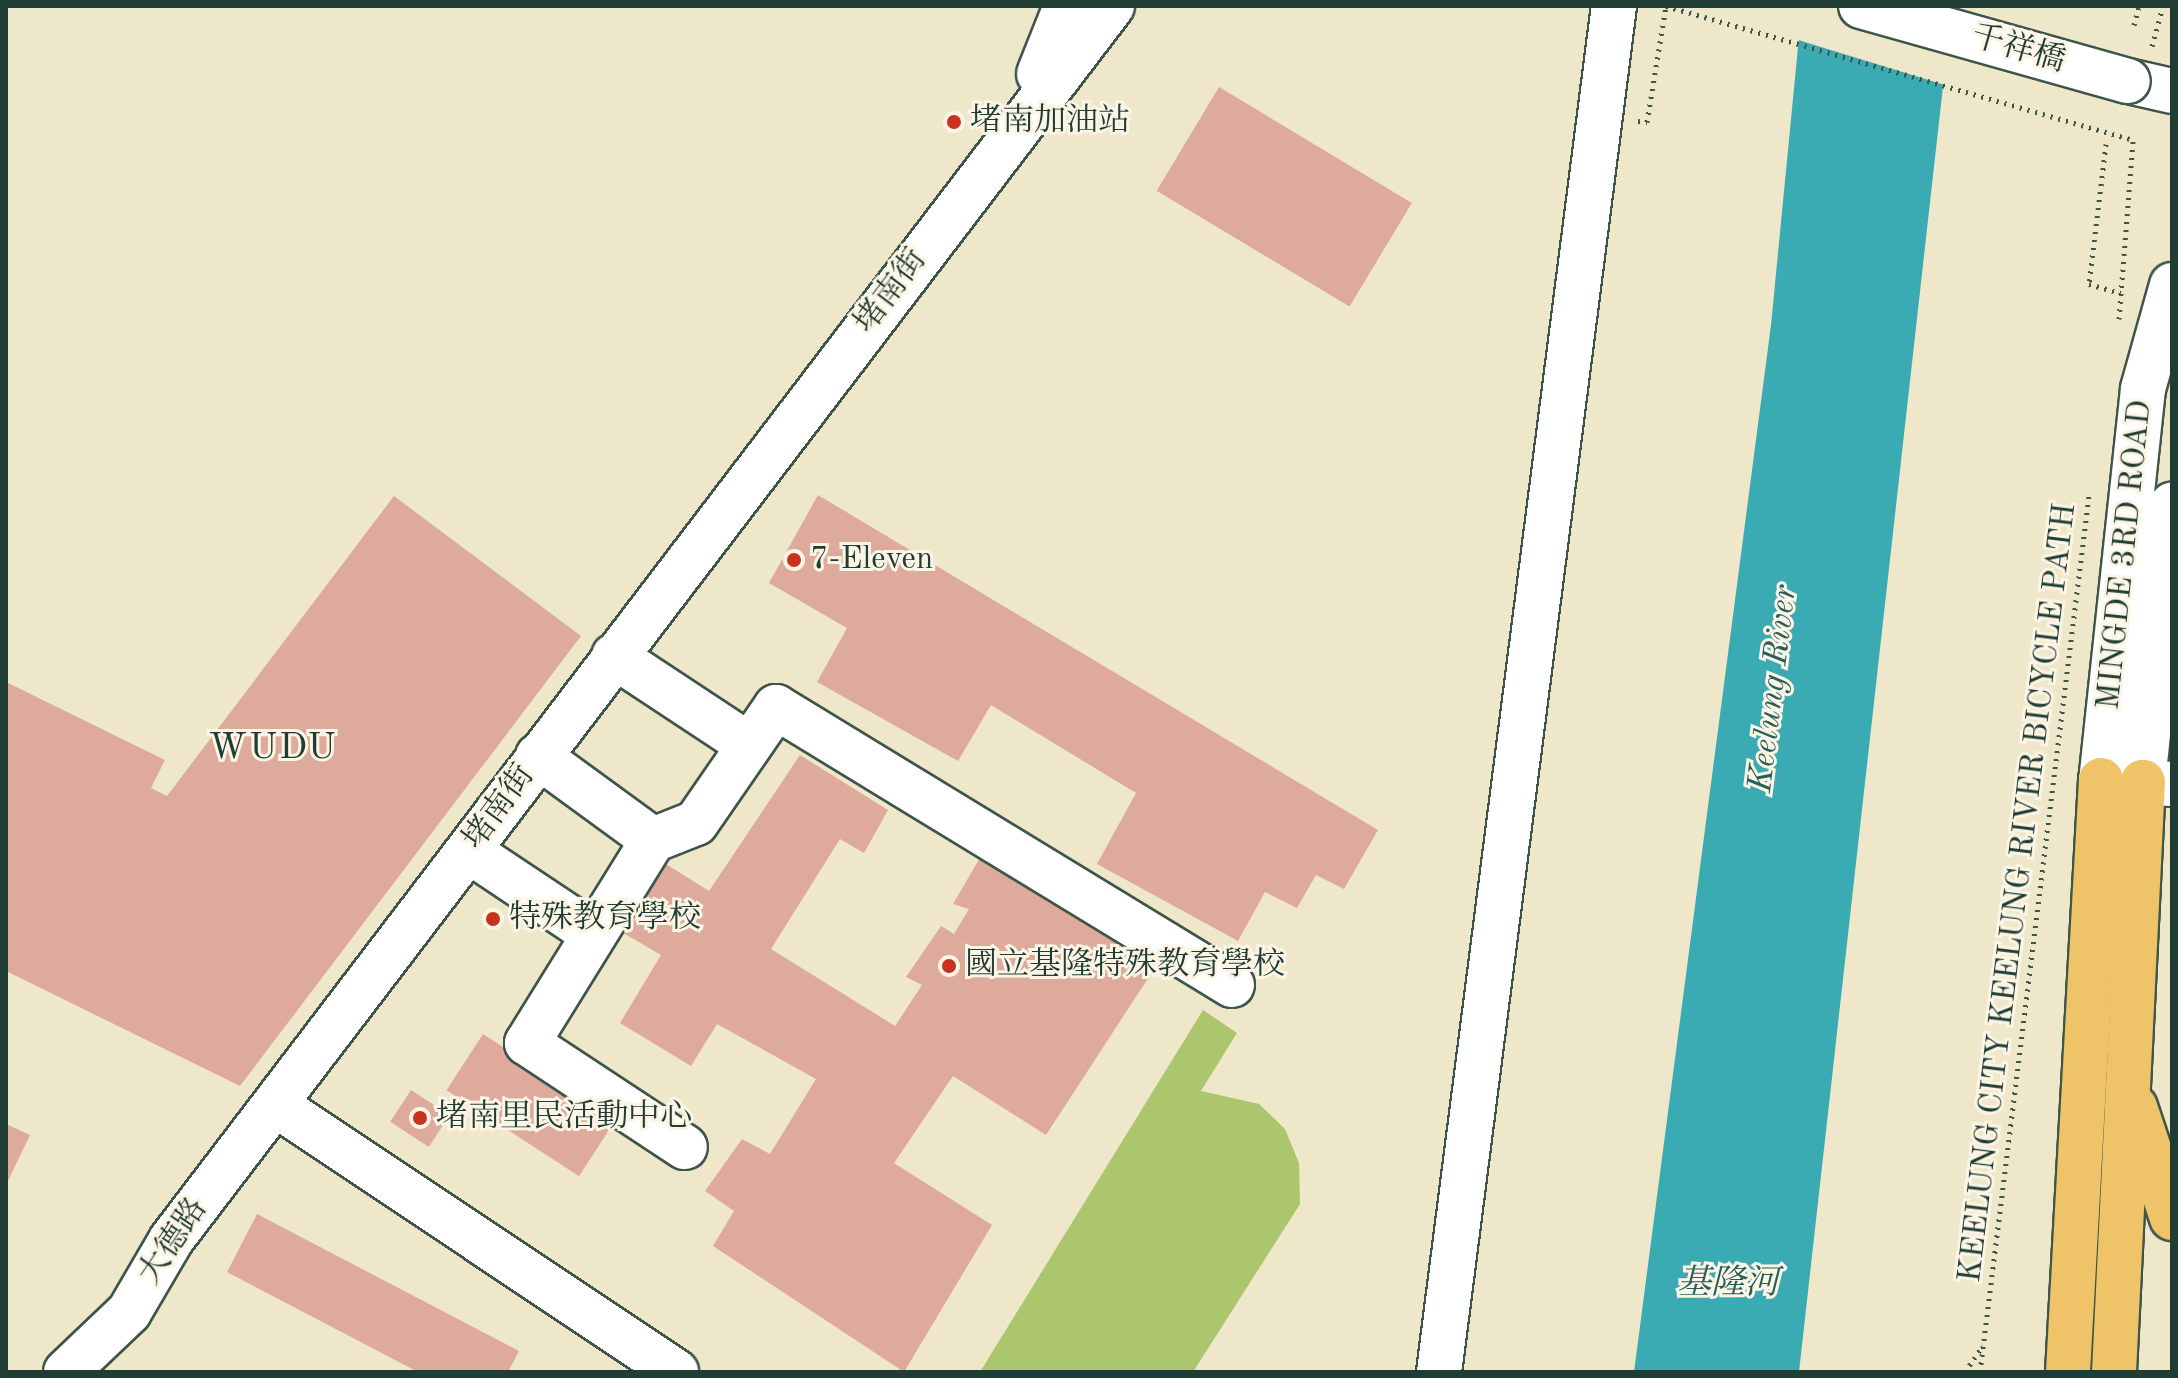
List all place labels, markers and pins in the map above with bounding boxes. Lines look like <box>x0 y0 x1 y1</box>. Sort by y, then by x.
place label: 堵南加油站 <box>970 103 1130 141</box>
marker: 堵南加油站 <box>945 113 963 131</box>
place label: 7-Eleven <box>810 541 933 579</box>
marker: 7-Eleven <box>785 551 803 569</box>
place label: 特殊教育學校 <box>509 900 701 938</box>
marker: 特殊教育學校 <box>484 910 502 928</box>
place label: 國立基隆特殊教育學校 <box>965 947 1285 985</box>
marker: 國立基隆特殊教育學校 <box>940 957 958 975</box>
place label: 堵南里民活動中心 <box>436 1099 692 1137</box>
marker: 堵南里民活動中心 <box>411 1109 429 1127</box>

